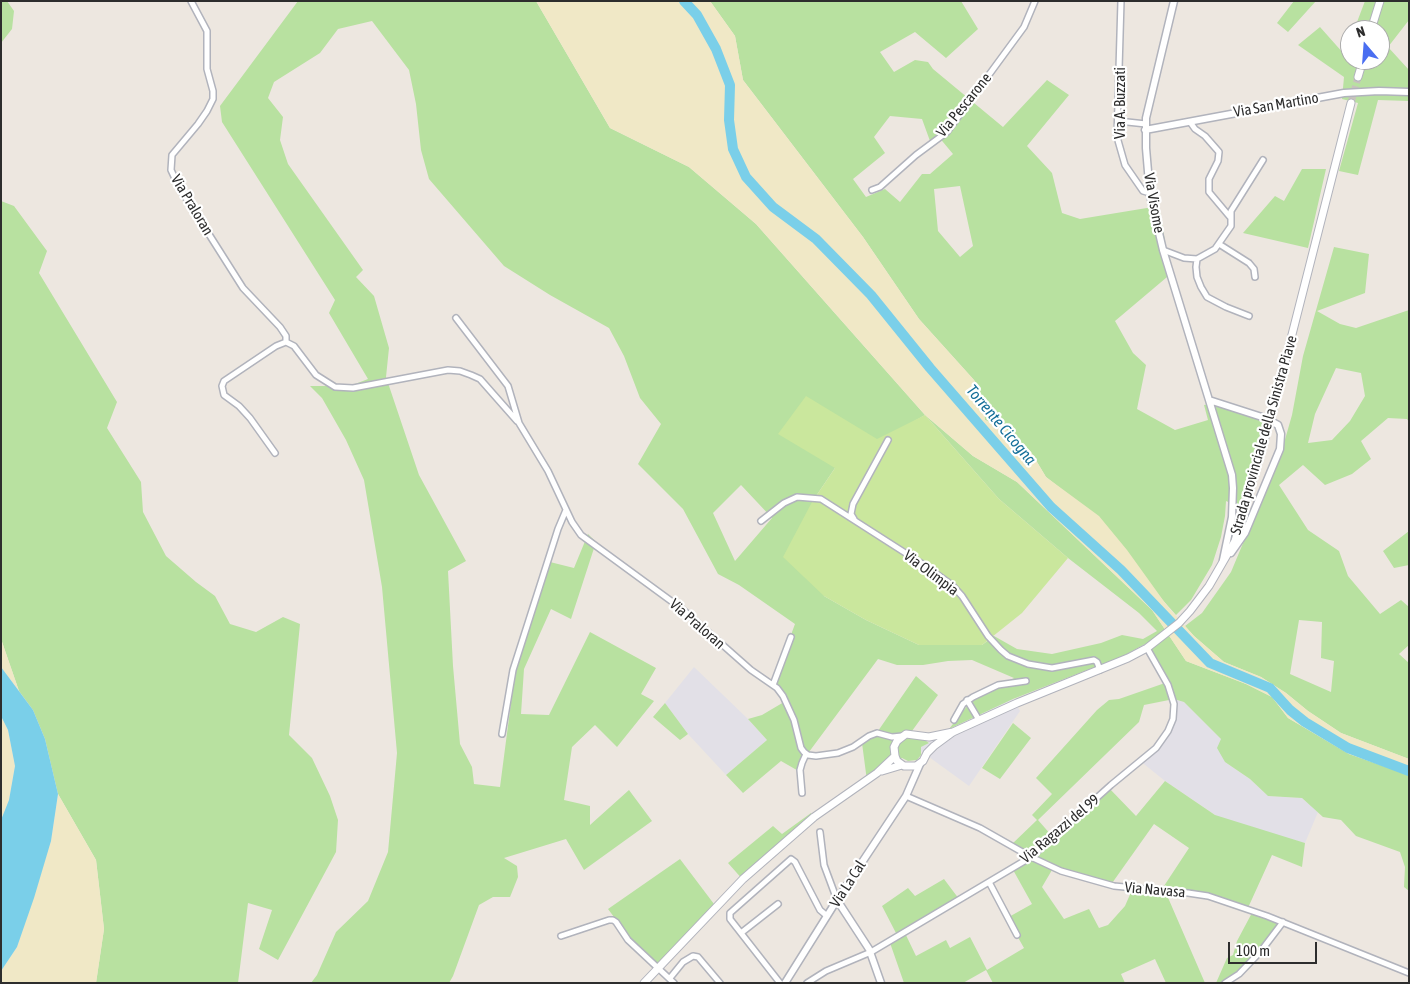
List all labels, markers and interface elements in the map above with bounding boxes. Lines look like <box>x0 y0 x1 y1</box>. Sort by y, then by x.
north arrow <box>1340 20 1390 70</box>
text: N <box>1354 23 1367 41</box>
street label: Via A. Buzzati <box>1111 67 1129 139</box>
street label: Via Pescarone <box>933 69 995 141</box>
street label: Via San Martino <box>1232 89 1320 121</box>
street label: Via Praloran <box>167 171 217 239</box>
street label: Via Visome <box>1140 172 1168 234</box>
street label: Strada provinciale della Sinistra Piave <box>1227 333 1301 537</box>
water label: Torrente Cicogna <box>962 381 1040 469</box>
street label: Via Olimpia <box>900 546 962 600</box>
street label: Via Praloran <box>666 595 728 653</box>
street label: Via Ragazzi del 99 <box>1017 791 1103 867</box>
street label: Via La Cal <box>826 857 870 911</box>
street label: Via Navasa <box>1124 878 1186 902</box>
scale bar <box>1230 932 1319 964</box>
text: 100 m <box>1236 942 1270 959</box>

